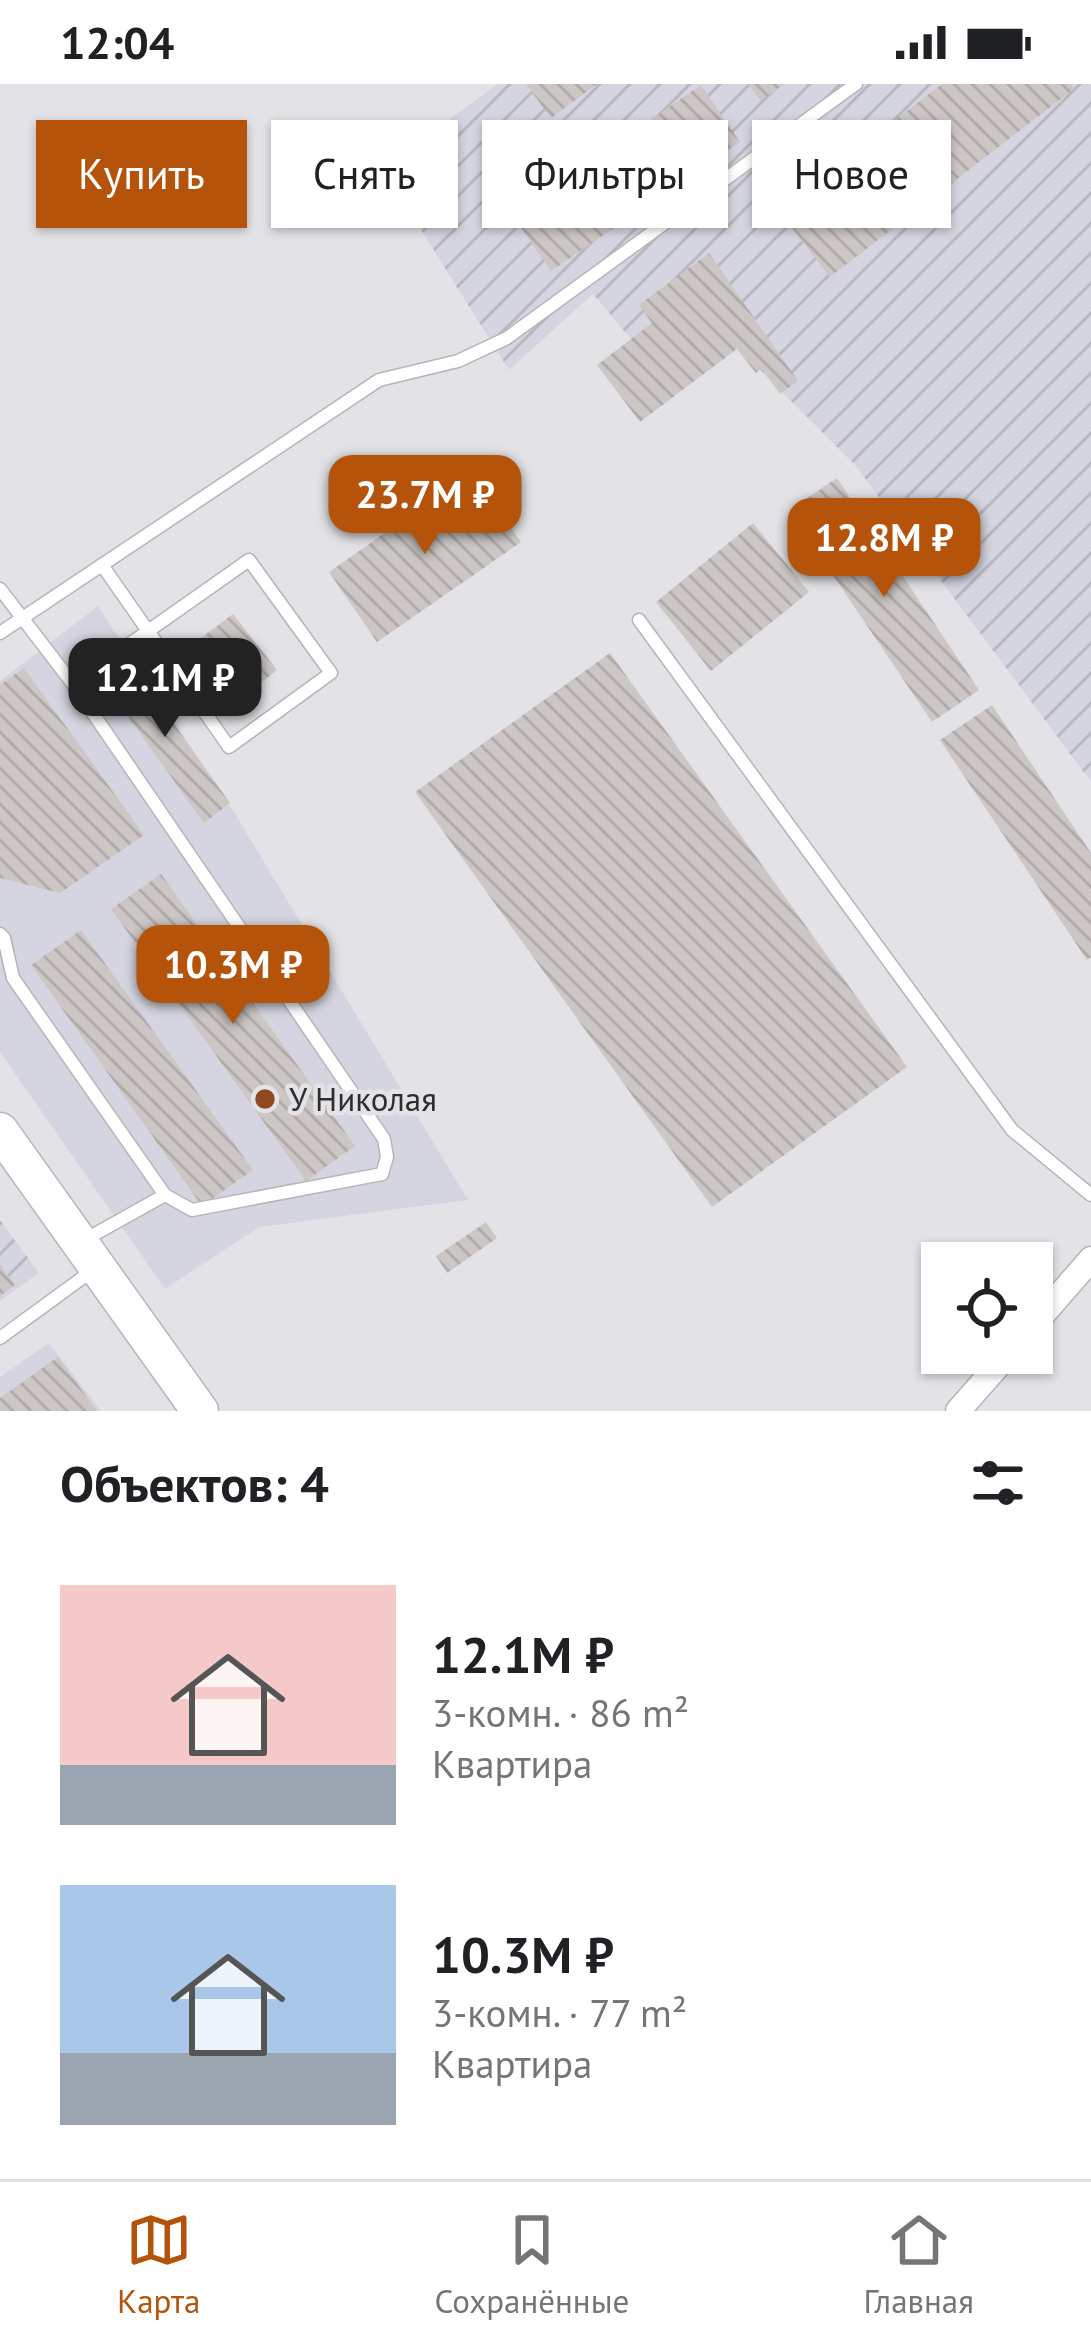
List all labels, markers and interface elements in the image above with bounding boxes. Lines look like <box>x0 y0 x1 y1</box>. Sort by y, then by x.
text: 12:04 <box>60 13 174 71</box>
chip: Купить <box>36 120 247 228</box>
chip: Снять <box>271 120 458 228</box>
chip: Фильтры <box>482 120 728 228</box>
chip: Новое <box>752 120 951 228</box>
pin: 23.7M ₽ <box>314 455 536 557</box>
text: 23.7M ₽ <box>355 468 495 519</box>
pin: 12.8M ₽ <box>773 498 995 600</box>
text: 12.8M ₽ <box>814 511 954 562</box>
pin: 12.1M ₽ <box>54 638 276 740</box>
text: 12.1M ₽ <box>95 651 235 702</box>
pin: 10.3M ₽ <box>122 925 344 1027</box>
text: 10.3M ₽ <box>163 938 303 989</box>
place label: У Николая <box>289 1077 437 1120</box>
marker: У Николая <box>252 1086 278 1112</box>
map controls <box>921 1242 1053 1374</box>
button: locate <box>921 1242 1053 1374</box>
text: Объектов: 4 <box>60 1450 329 1516</box>
icon: filters <box>965 1450 1031 1516</box>
text: 12.1M ₽ <box>432 1621 614 1687</box>
icon: home <box>156 1633 300 1777</box>
text: 3-комн. · 86 m² <box>432 1687 689 1738</box>
text: Квартира <box>432 1738 592 1789</box>
text: 10.3M ₽ <box>432 1921 614 1987</box>
icon: home <box>156 1933 300 2077</box>
text: 3-комн. · 77 m² <box>432 1987 687 2038</box>
text: Квартира <box>432 2038 592 2089</box>
tab: Карта <box>117 2207 200 2322</box>
tab: Сохранённые <box>435 2207 629 2322</box>
tab: Главная <box>863 2207 974 2322</box>

